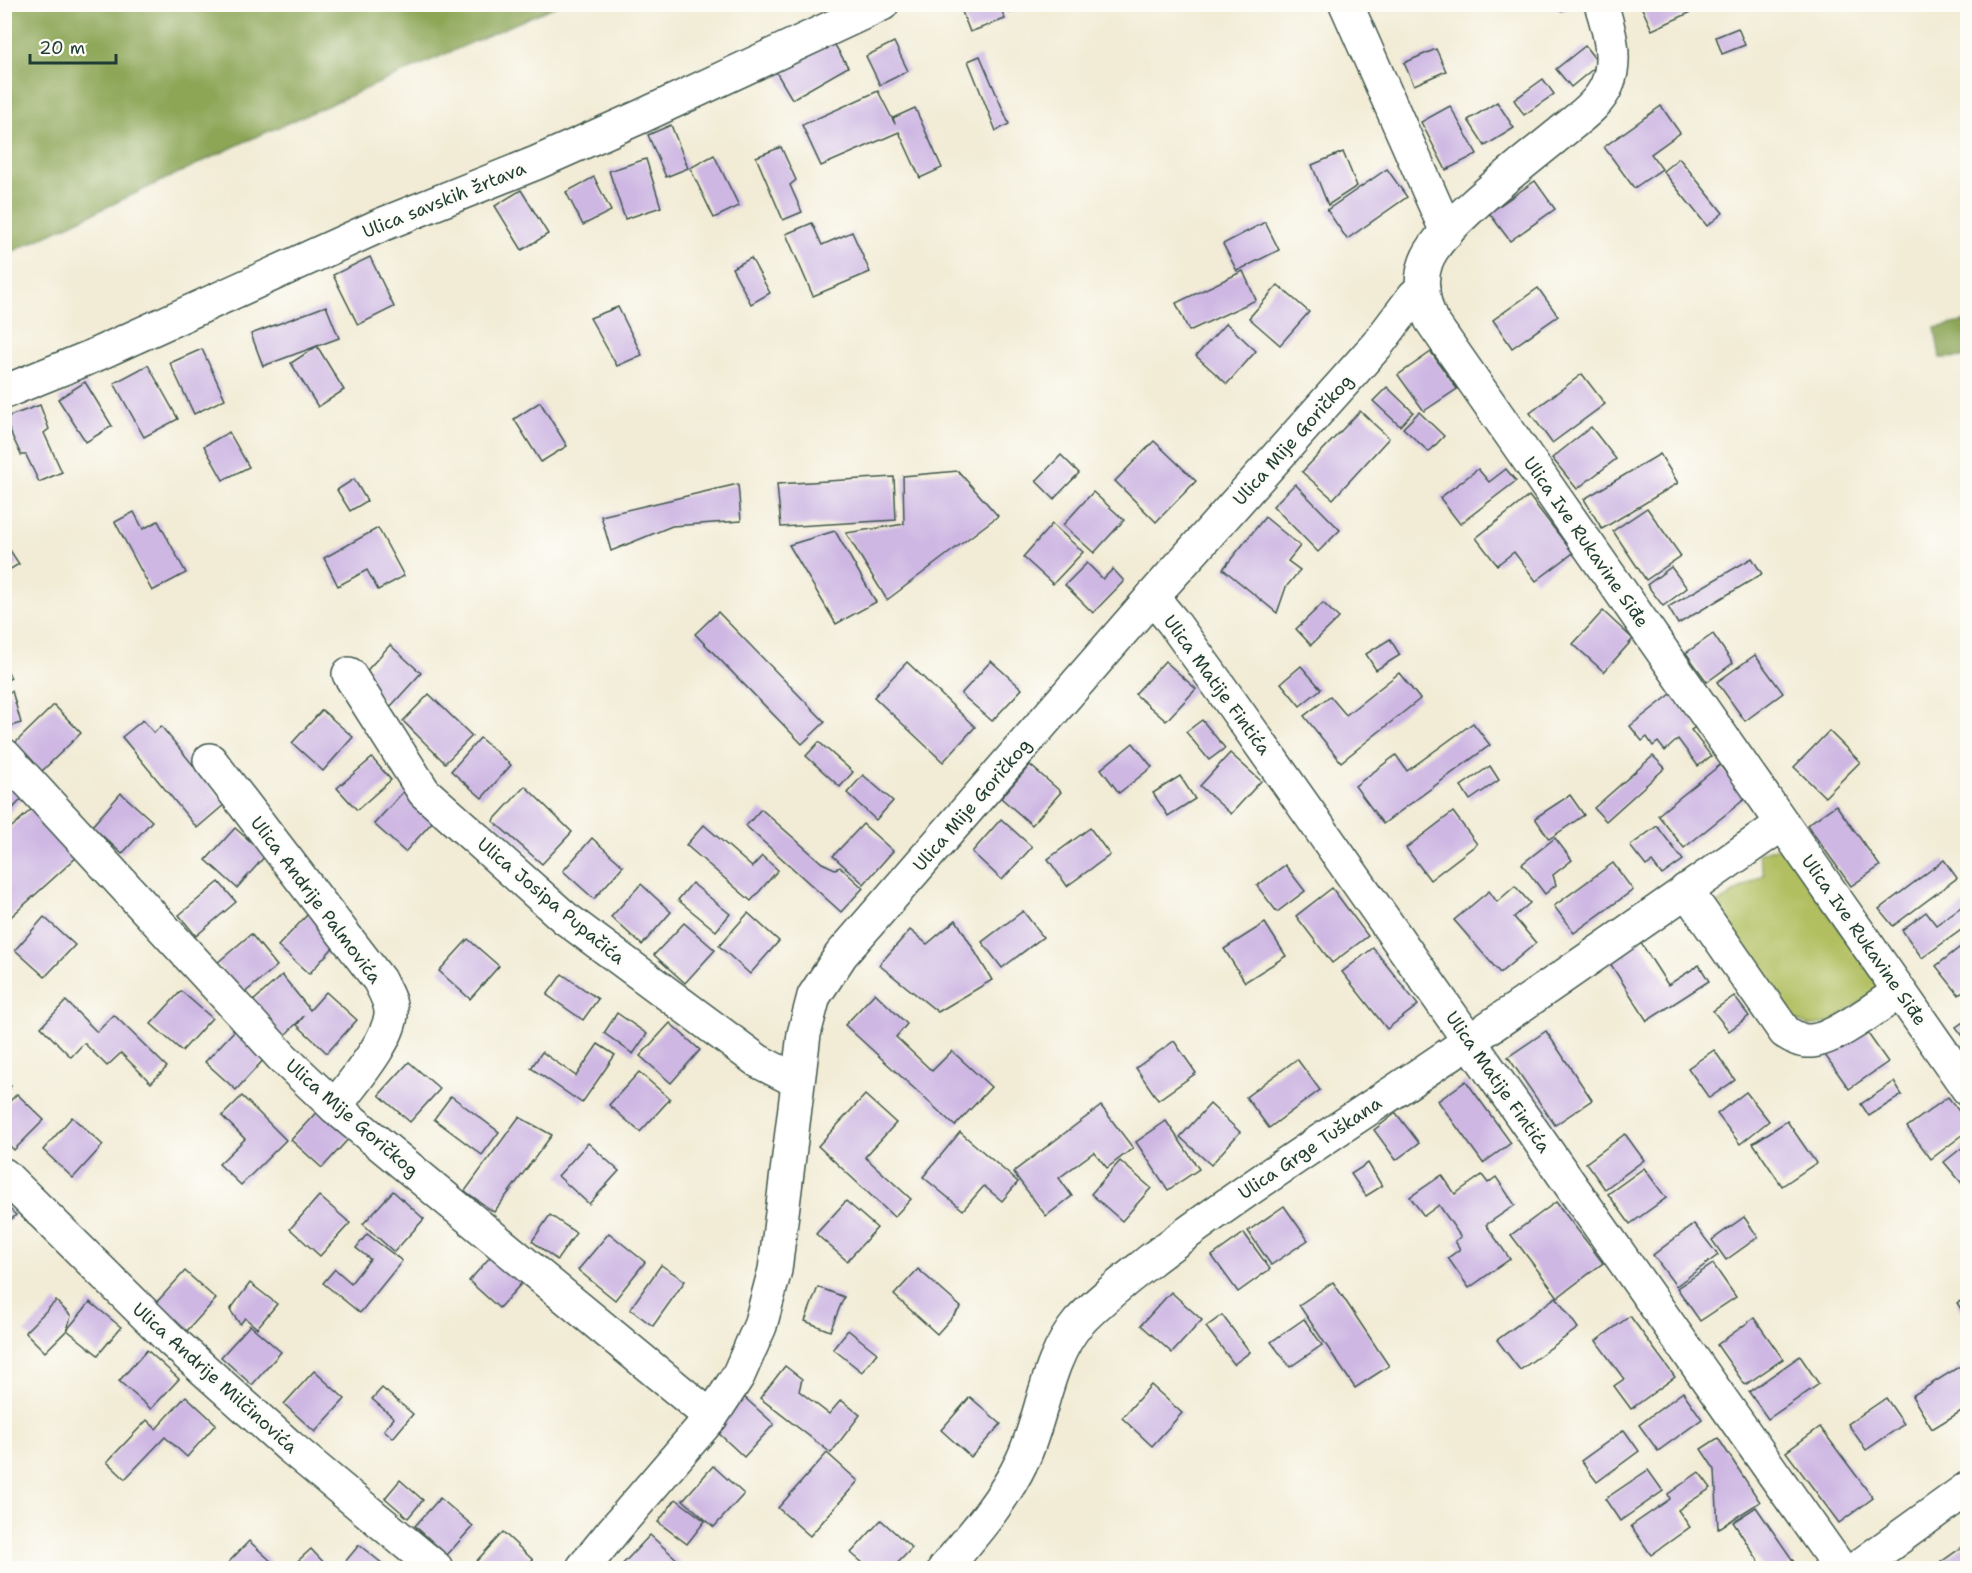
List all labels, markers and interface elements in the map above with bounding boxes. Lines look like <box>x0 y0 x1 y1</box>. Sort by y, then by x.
scale bar <box>30 27 116 65</box>
text: 20 m <box>39 36 85 60</box>
street label: Ulica savskih žrtava <box>359 156 529 244</box>
street label: Ulica Mije Goričkog <box>1228 369 1358 511</box>
street label: Ulica Ive Rukavine Siđe <box>1518 452 1654 632</box>
street label: Ulica Matije Fintića <box>1158 610 1276 760</box>
street label: Ulica Mije Goričkog <box>908 733 1036 877</box>
street label: Ulica Andrije Palmovića <box>245 811 387 989</box>
street label: Ulica Josipa Pupačića <box>472 832 630 970</box>
street label: Ulica Ive Rukavine Siđe <box>1796 850 1932 1030</box>
street label: Ulica Matije Fintića <box>1440 1006 1556 1158</box>
street label: Ulica Mije Goričkog <box>280 1054 424 1182</box>
street label: Ulica Grge Tuškana <box>1234 1091 1386 1205</box>
street label: Ulica Andrije Milčinovića <box>127 1297 303 1459</box>

